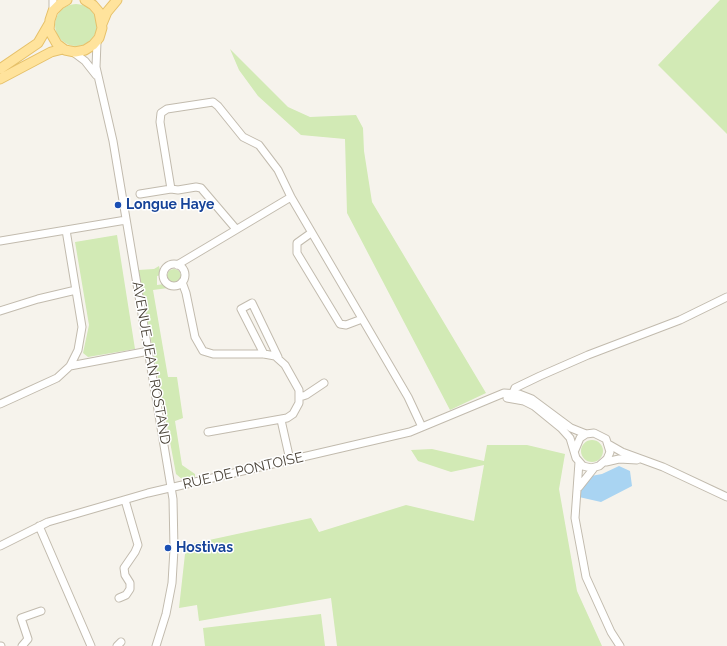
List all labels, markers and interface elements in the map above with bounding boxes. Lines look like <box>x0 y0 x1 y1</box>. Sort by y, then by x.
place label: Longue Haye <box>126 197 214 213</box>
marker: Longue Haye <box>113 200 123 210</box>
street label: AVENUE JEAN ROSTAND <box>128 280 174 446</box>
street label: RUE DE PONTOISE <box>181 449 305 493</box>
place label: Hostivas <box>176 540 233 556</box>
marker: Hostivas <box>163 543 173 553</box>

